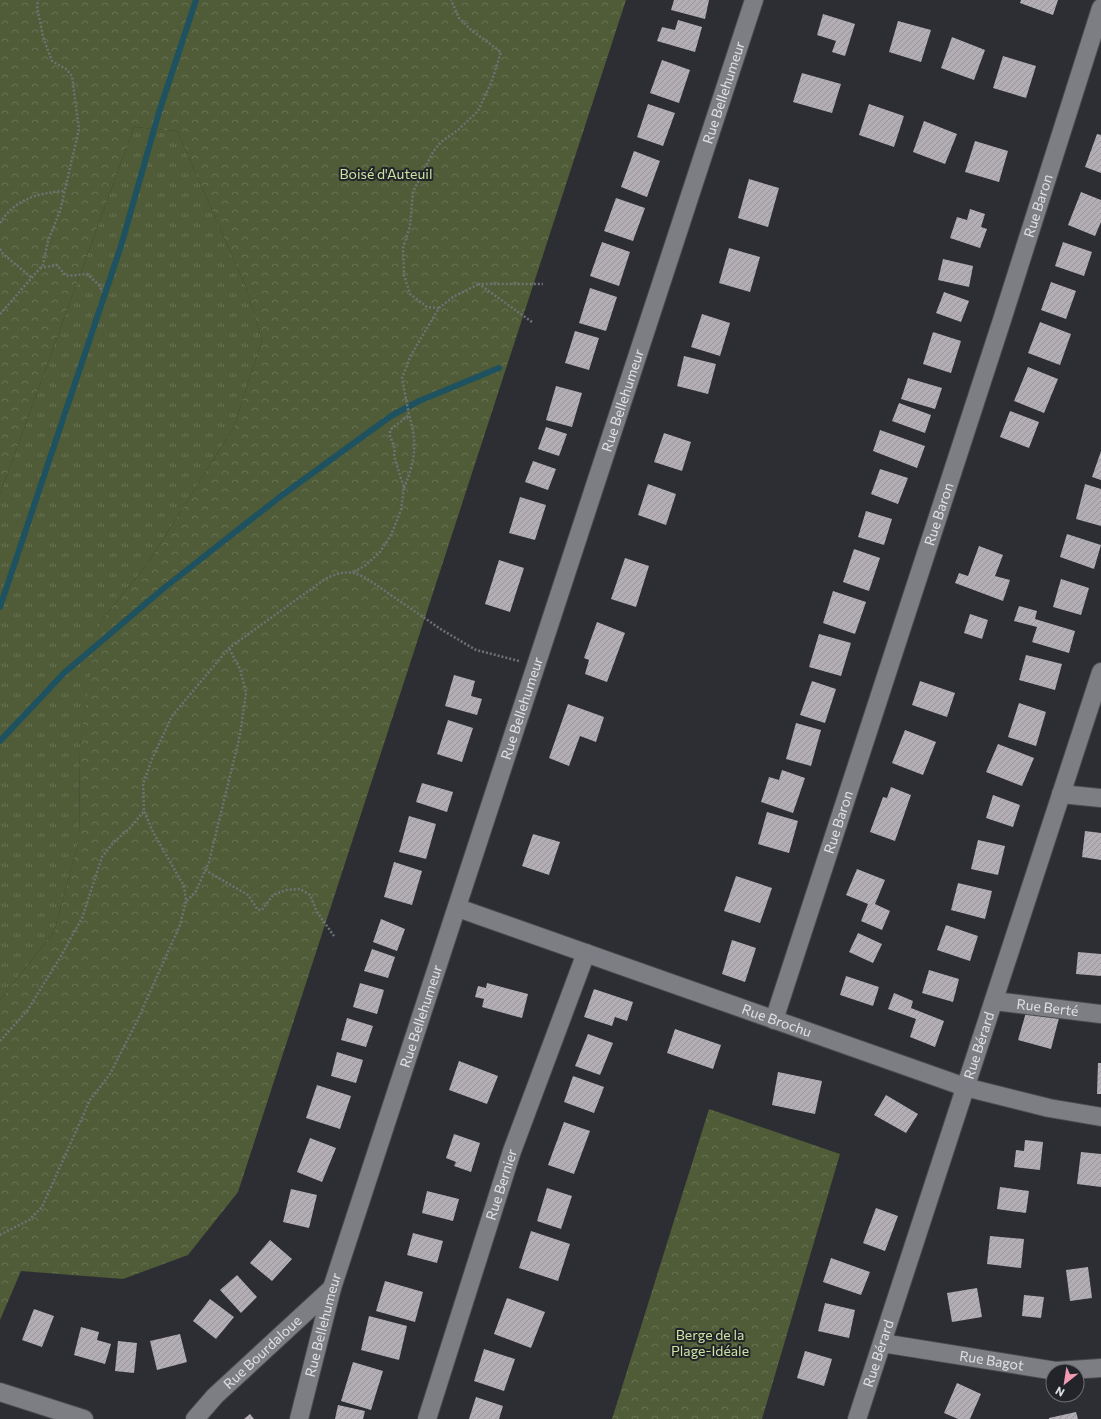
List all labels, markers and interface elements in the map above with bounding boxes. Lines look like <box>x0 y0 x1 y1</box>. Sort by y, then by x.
street label: Rue Bellehumeur <box>698 39 748 146</box>
park label: Boisé d'Auteuil <box>340 165 432 182</box>
street label: Rue Baron <box>1020 172 1056 239</box>
street label: Rue Bellehumeur <box>598 346 647 454</box>
street label: Rue Baron <box>920 480 956 548</box>
street label: Rue Bellehumeur <box>497 654 546 762</box>
street label: Rue Baron <box>820 788 856 856</box>
street label: Rue Bellehumeur <box>396 962 445 1070</box>
street label: Rue Berté <box>1016 995 1080 1019</box>
street label: Rue Brochu <box>740 1000 814 1040</box>
street label: Rue Bérard <box>960 1009 997 1081</box>
street label: Rue Bernier <box>482 1146 520 1222</box>
street label: Rue Bellehumeur <box>301 1270 345 1379</box>
street label: Rue Bourdaloue <box>219 1312 305 1392</box>
street label: Rue Bérard <box>859 1317 897 1389</box>
park label: Berge de la Plage-Idéale <box>671 1326 749 1359</box>
street label: Rue Bagot <box>958 1347 1025 1374</box>
north arrow <box>1045 1363 1085 1403</box>
text: N <box>1053 1384 1067 1400</box>

